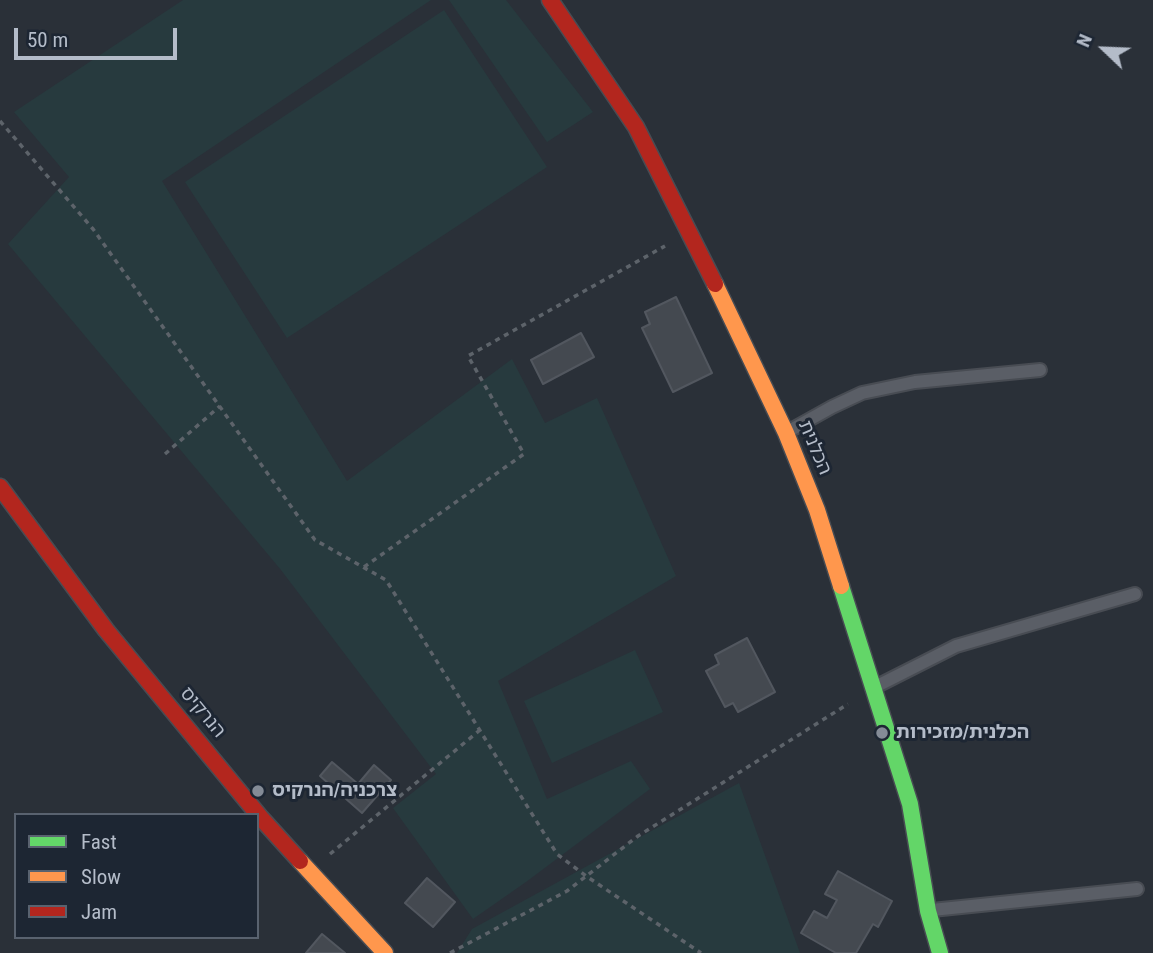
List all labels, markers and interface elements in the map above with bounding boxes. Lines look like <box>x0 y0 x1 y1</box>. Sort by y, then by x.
scale bar <box>18 14 180 58</box>
north arrow <box>1069 14 1139 84</box>
text: 50 m <box>27 28 68 52</box>
text: N <box>1071 31 1097 50</box>
street label: הכלנית <box>792 417 836 479</box>
street label: הנרקיס <box>174 683 230 743</box>
place label: הכלנית/מזכירות <box>896 722 1029 744</box>
marker: הכלנית/מזכירות <box>874 725 890 741</box>
place label: צרכניה/הנרקיס <box>272 780 397 802</box>
marker: צרכניה/הנרקיס <box>250 783 266 799</box>
legend <box>14 813 259 939</box>
text: Fast <box>81 830 117 854</box>
text: Slow <box>81 865 121 889</box>
text: Jam <box>81 900 117 924</box>

